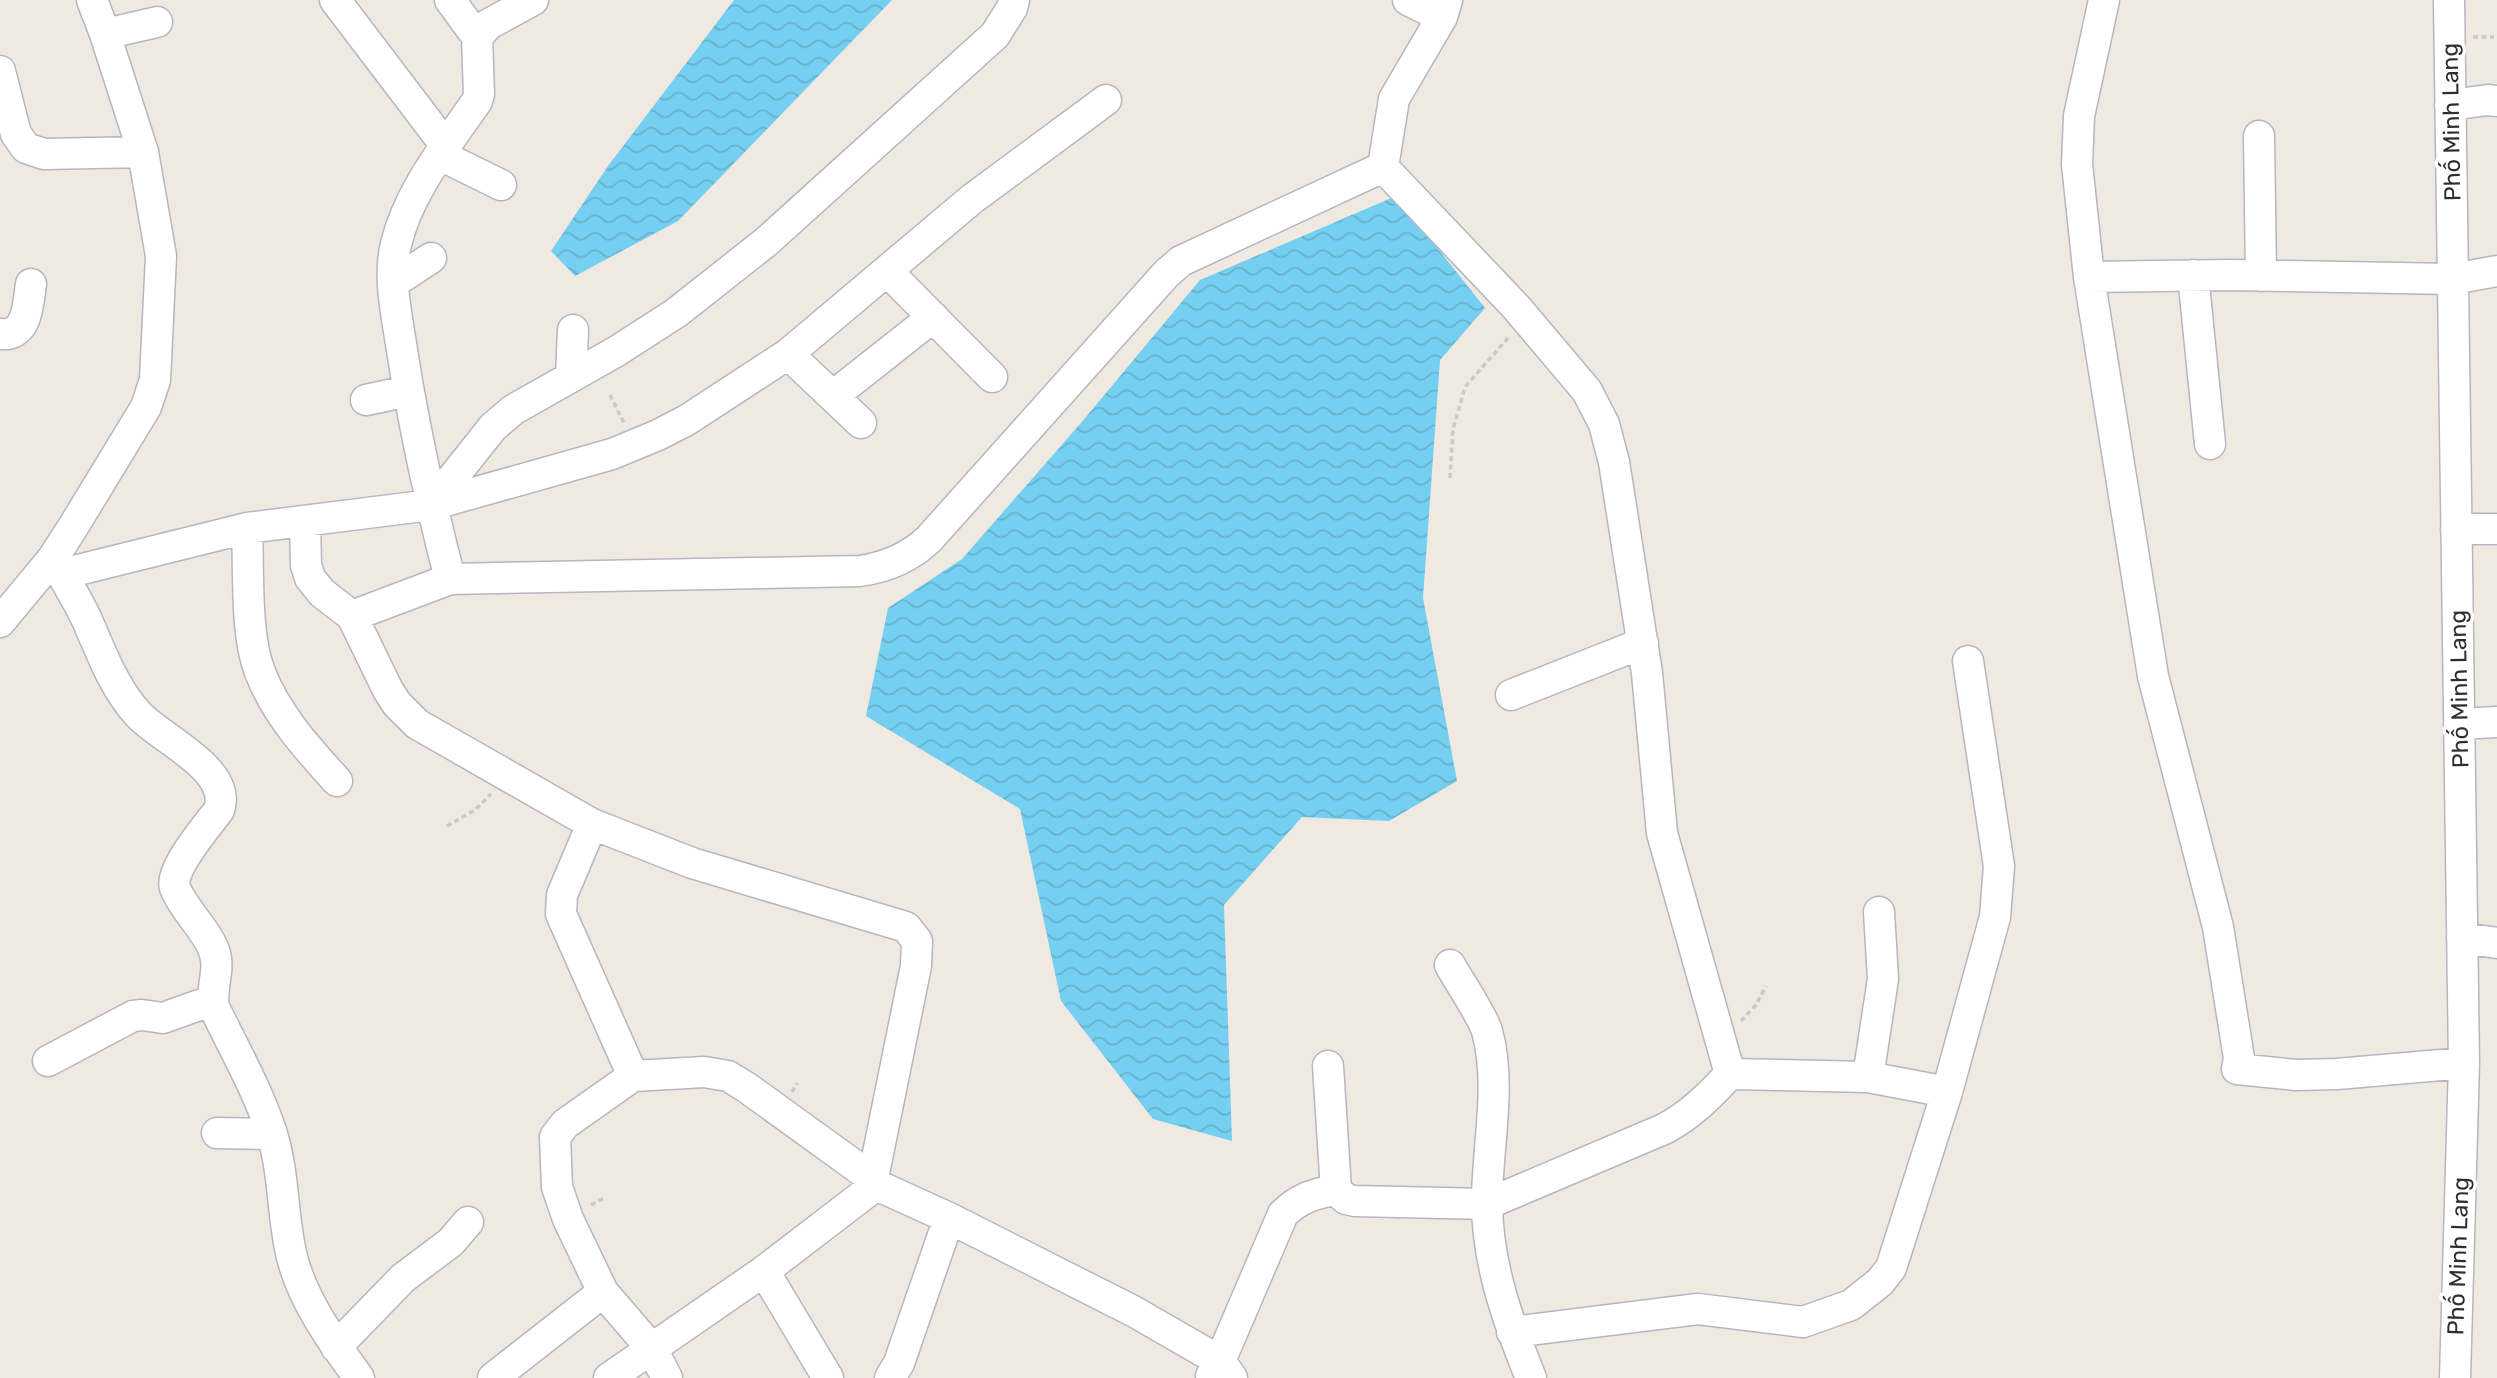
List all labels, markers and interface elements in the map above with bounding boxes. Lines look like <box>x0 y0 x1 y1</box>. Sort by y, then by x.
street label: Phố Minh Lang <box>2436 43 2466 201</box>
street label: Phố Minh Lang <box>2444 610 2474 768</box>
street label: Phố Minh Lang <box>2441 1176 2475 1336</box>

